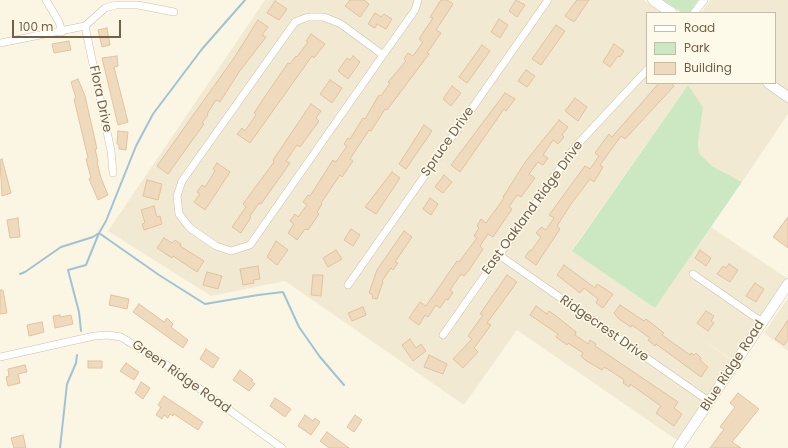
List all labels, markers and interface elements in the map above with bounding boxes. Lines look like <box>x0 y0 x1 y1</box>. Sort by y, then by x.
scale bar <box>14 12 123 38</box>
legend <box>646 12 776 84</box>
text: 100 m <box>19 18 53 35</box>
text: Road <box>684 19 715 36</box>
text: Park <box>684 39 710 56</box>
text: Building <box>684 59 732 76</box>
street label: Flora Drive <box>85 64 115 134</box>
street label: Spruce Drive <box>418 104 478 180</box>
street label: East Oakland Ridge Drive <box>479 138 587 278</box>
street label: Ridgecrest Drive <box>556 292 652 366</box>
street label: Blue Ridge Road <box>698 318 768 414</box>
street label: Green Ridge Road <box>129 337 233 417</box>

